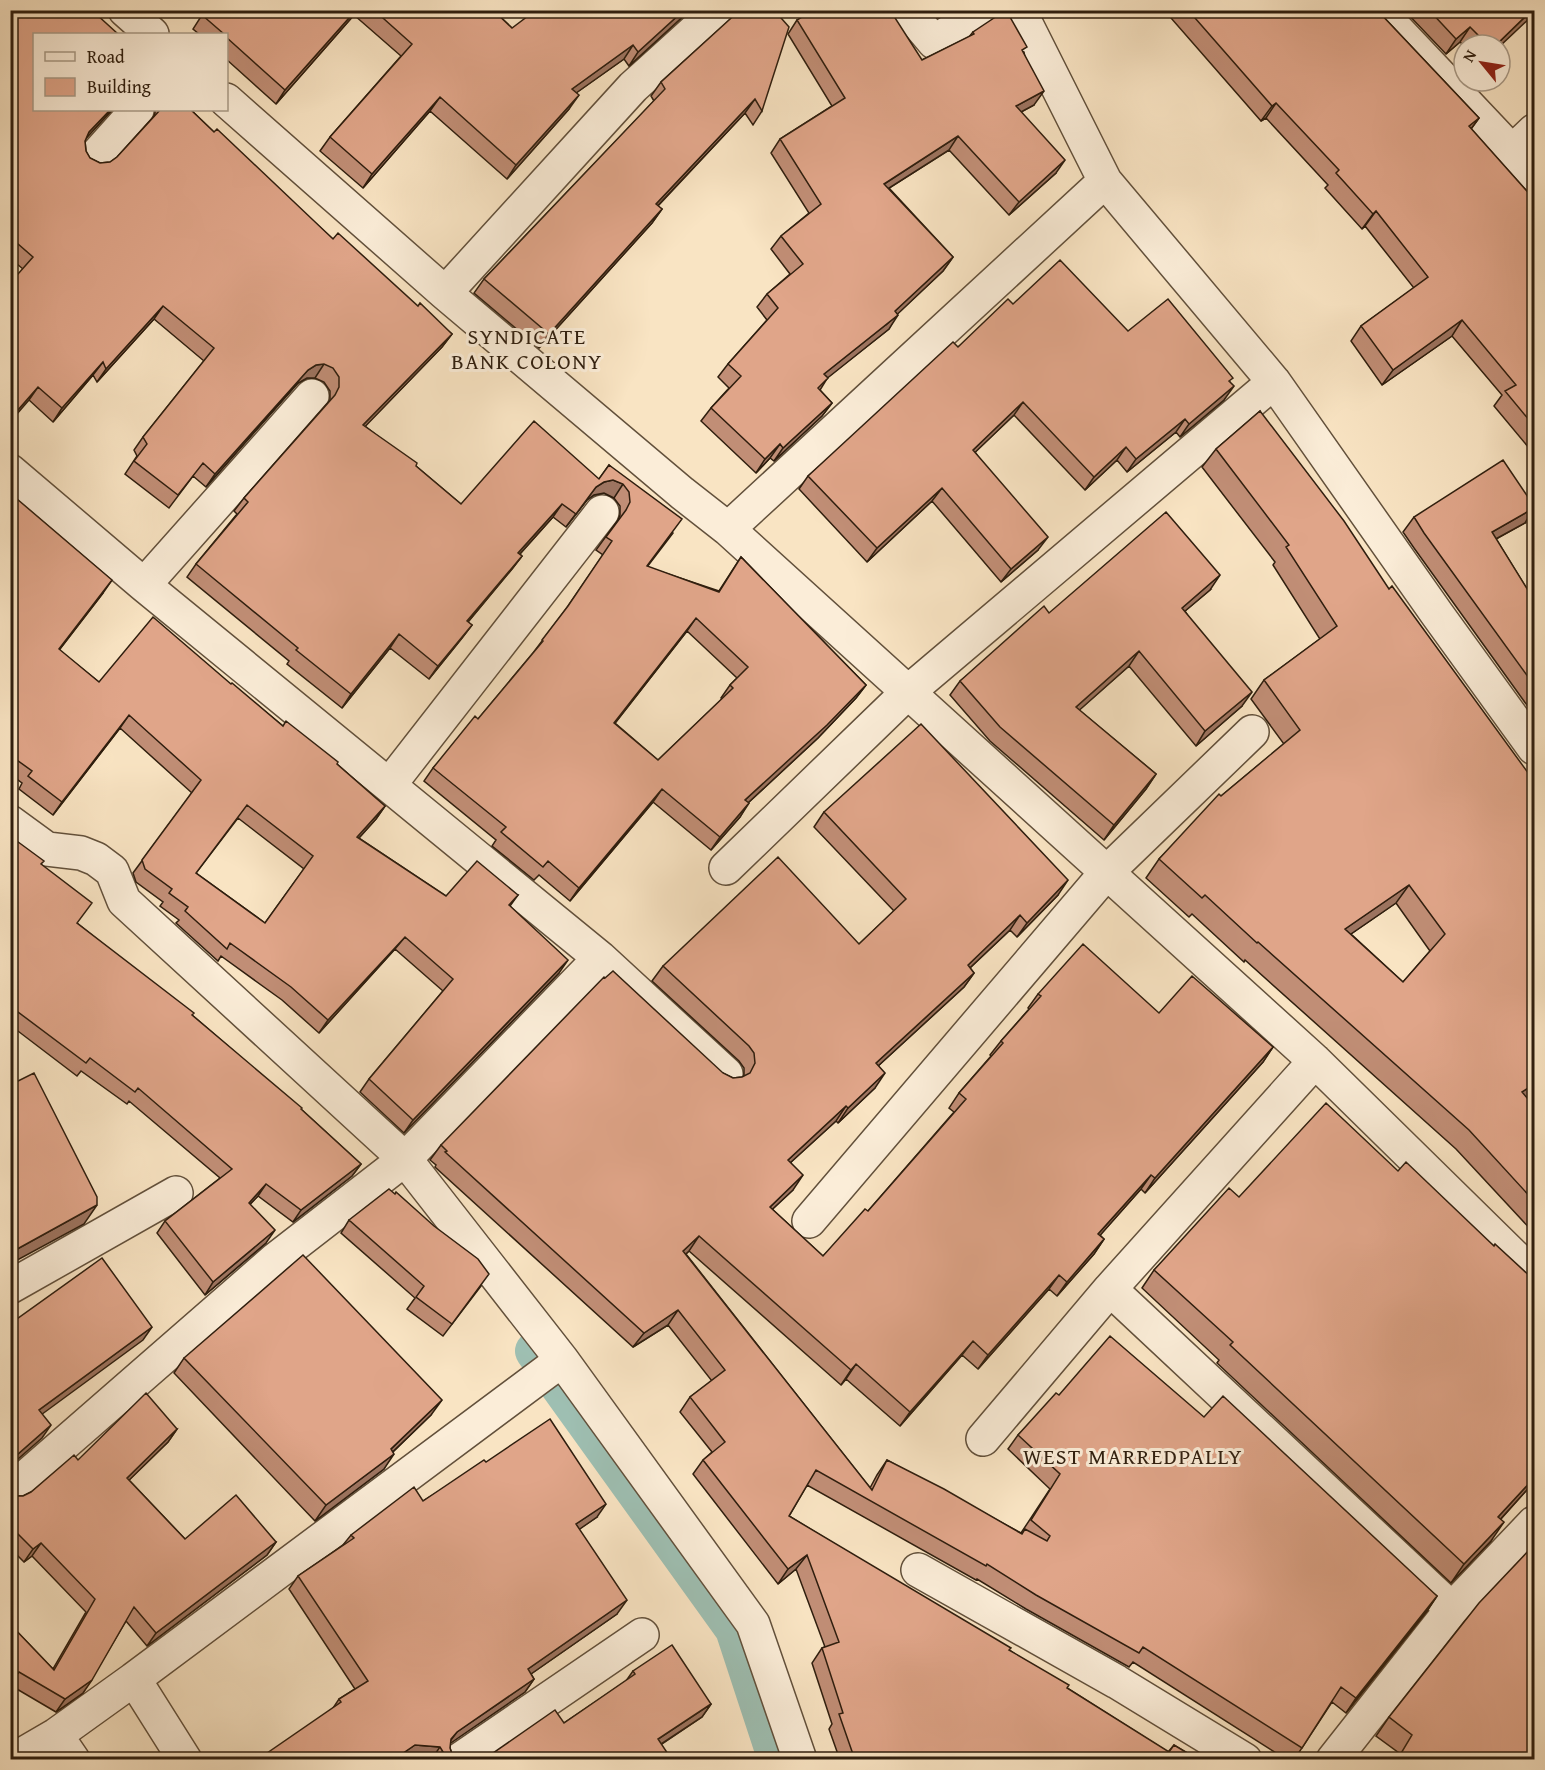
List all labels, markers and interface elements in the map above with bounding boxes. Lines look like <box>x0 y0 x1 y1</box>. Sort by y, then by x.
legend <box>33 33 228 111</box>
north arrow <box>1452 33 1512 93</box>
text: Road <box>87 43 125 70</box>
text: N <box>1456 45 1482 66</box>
text: Building <box>87 73 151 100</box>
district label: SYNDICATE BANK COLONY <box>451 320 603 377</box>
district label: WEST MARREDPALLY <box>1023 1440 1243 1472</box>

